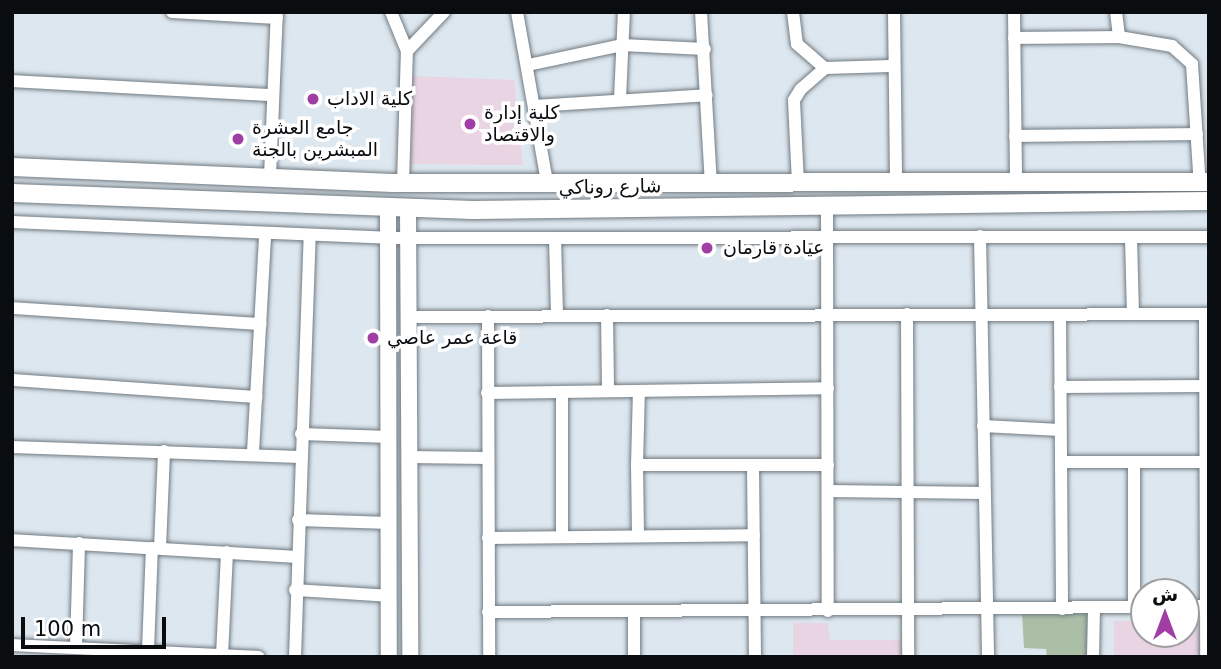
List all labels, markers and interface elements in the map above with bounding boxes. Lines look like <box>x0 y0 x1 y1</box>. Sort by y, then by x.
place label: كلية الاداب <box>327 88 412 110</box>
marker: كلية الاداب <box>305 91 321 107</box>
place label: كلية إدارة والاقتصاد <box>484 102 559 146</box>
marker: كلية إدارة والاقتصاد <box>462 116 478 132</box>
place label: جامع العشرة المبشرين بالجنة <box>252 117 378 161</box>
marker: جامع العشرة المبشرين بالجنة <box>230 131 246 147</box>
street label: شارع روناكي <box>559 175 661 199</box>
place label: عيادة قارمان <box>723 237 824 259</box>
marker: عيادة قارمان <box>697 238 717 258</box>
place label: قاعة عمر عاصي <box>387 327 517 349</box>
marker: قاعة عمر عاصي <box>365 330 381 346</box>
north arrow <box>1130 578 1200 648</box>
text: ش <box>1152 583 1178 605</box>
scale bar <box>24 602 170 646</box>
text: 100 m <box>34 617 101 641</box>

